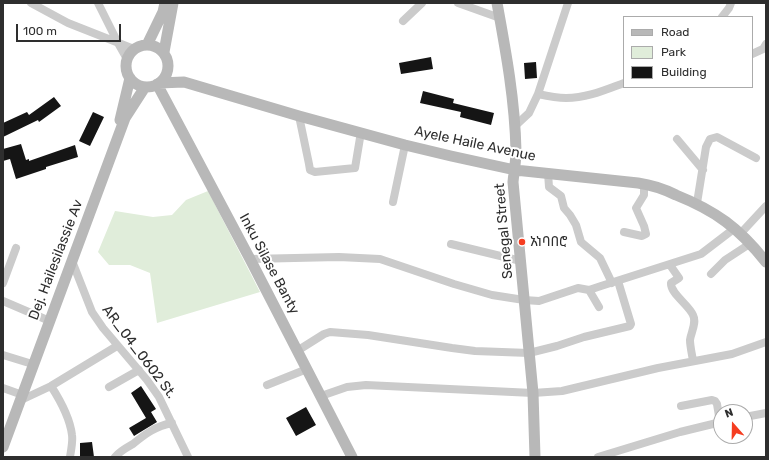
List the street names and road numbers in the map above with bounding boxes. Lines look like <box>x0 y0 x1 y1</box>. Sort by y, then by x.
street label: Ayele Haile Avenue <box>413 123 537 165</box>
street label: Senegal Street <box>491 182 517 280</box>
street label: Dej. Hailesilassie Av <box>25 197 87 323</box>
street label: Inku Silase Banty <box>235 211 303 317</box>
street label: AR_04_0602 St. <box>98 302 180 402</box>

